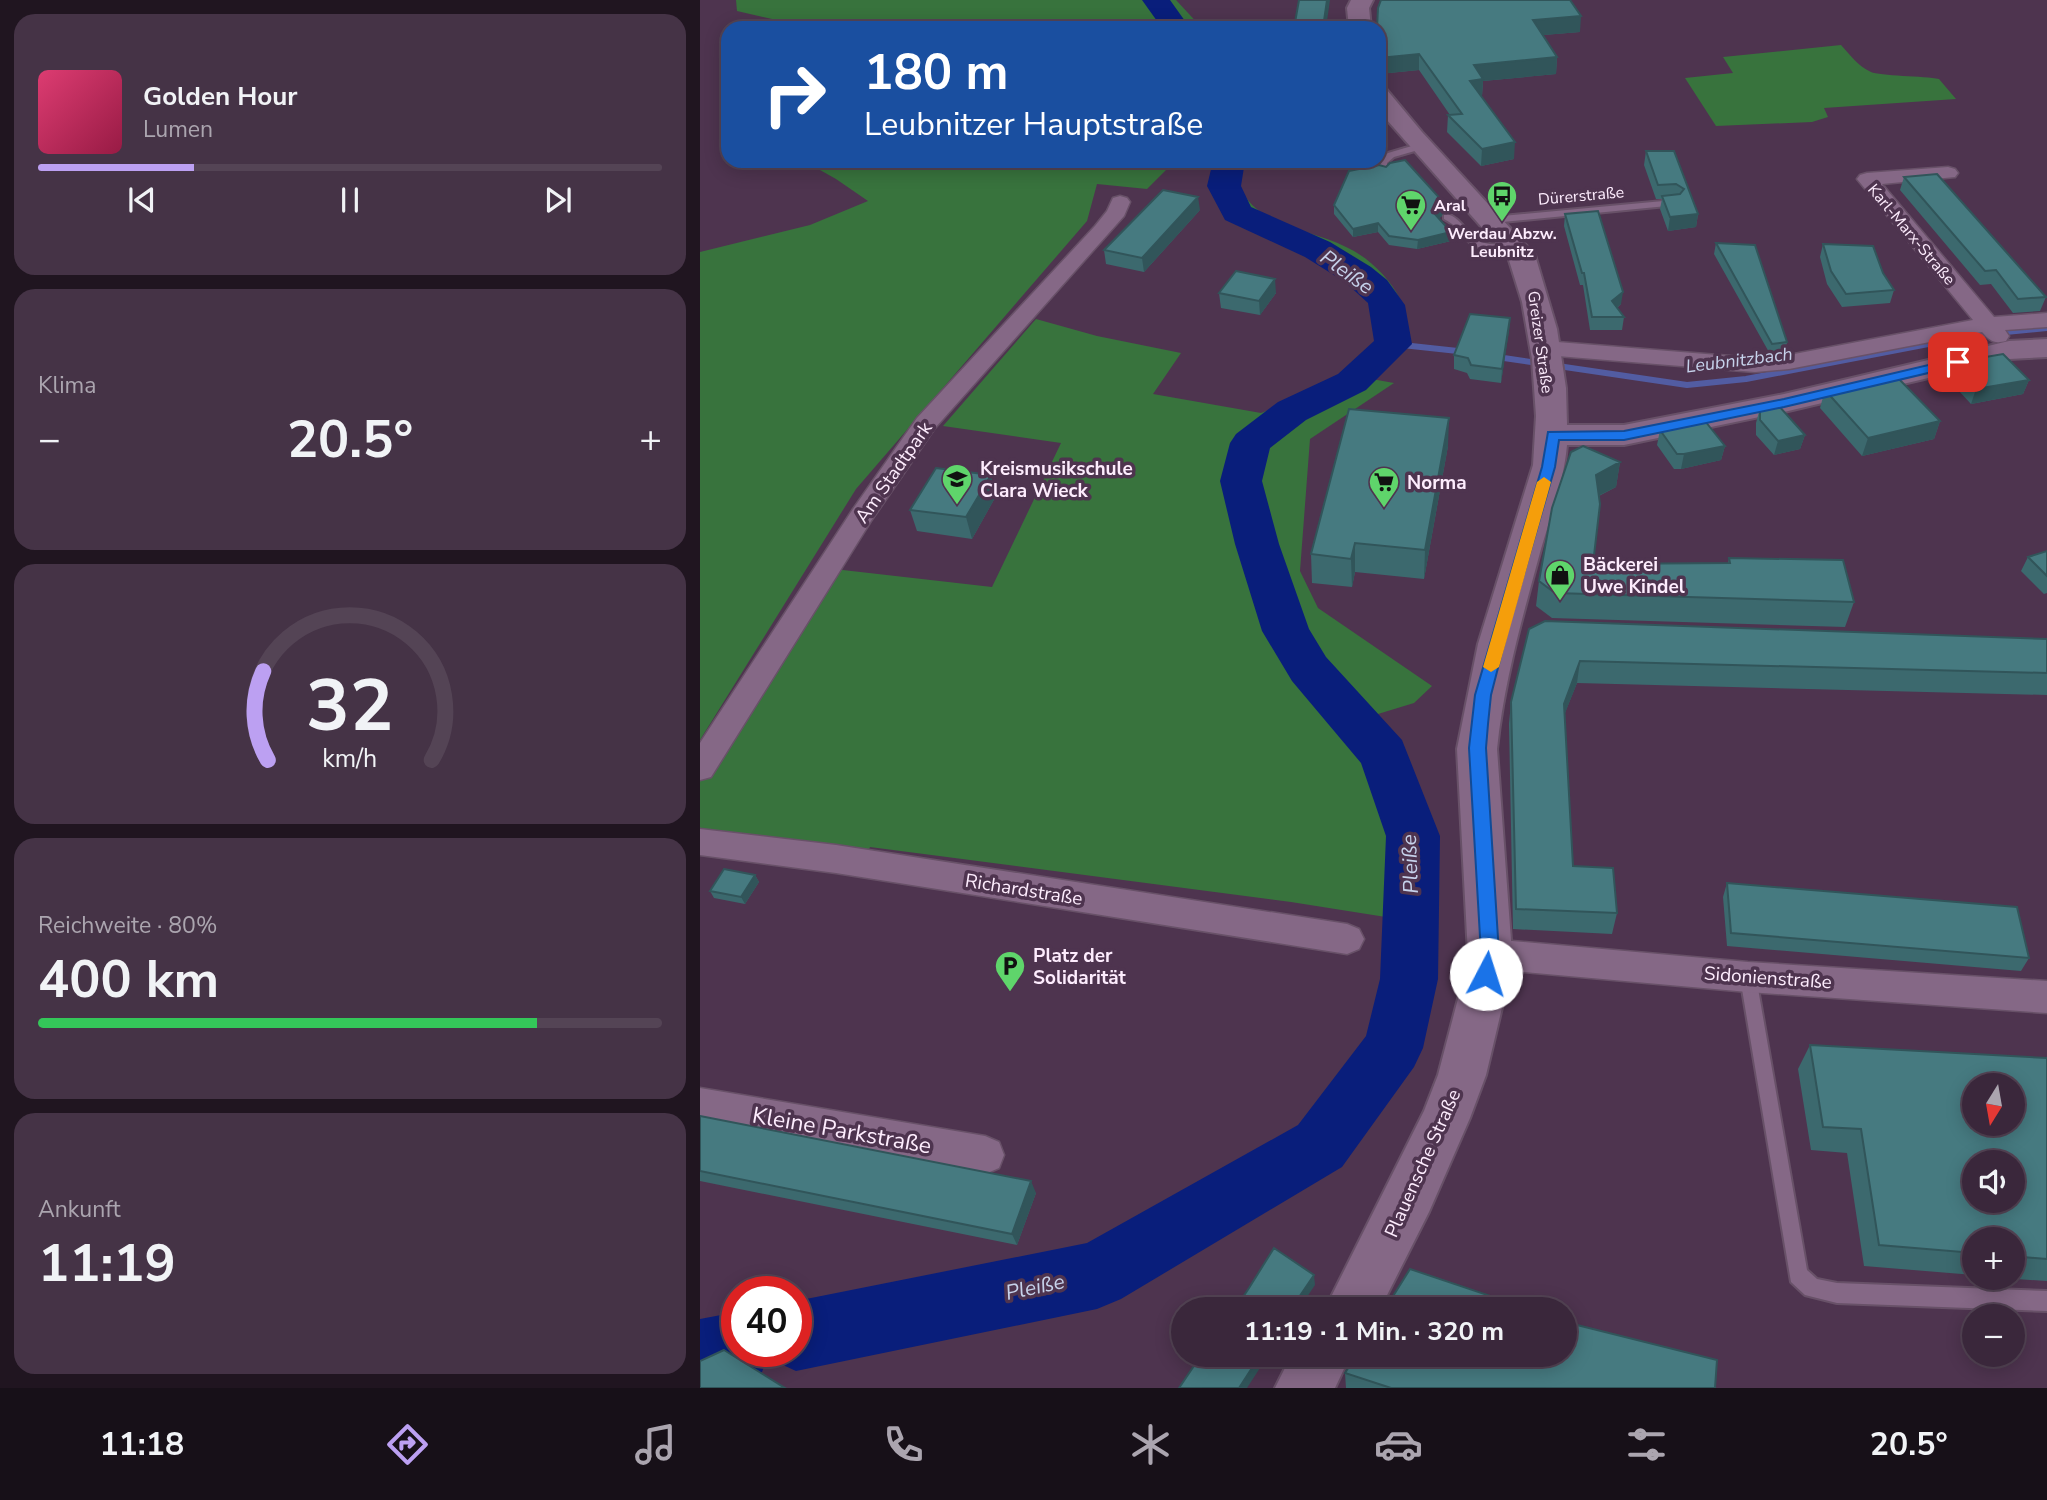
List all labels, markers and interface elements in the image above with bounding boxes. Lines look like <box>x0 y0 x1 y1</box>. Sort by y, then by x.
text: 180 m <box>864 39 1008 106</box>
icon: right <box>749 49 840 140</box>
text: Golden Hour <box>143 79 298 114</box>
text: Leubnitzer Hauptstraße <box>864 103 1203 146</box>
text: Lumen <box>143 114 213 145</box>
bus stop icon: Werdau Abzw. Leubnitz <box>1485 179 1519 223</box>
street label: Karl-Marx-Straße <box>1862 179 1960 290</box>
icon: previous <box>123 181 161 219</box>
icon: pause <box>331 181 369 219</box>
icon: next <box>539 181 577 219</box>
street label: Dürerstraße <box>1537 181 1625 211</box>
supermarket icon: Aral <box>1394 188 1428 232</box>
place label: Aral <box>1434 195 1466 217</box>
place label: Werdau Abzw. Leubnitz <box>1447 223 1557 263</box>
water label: Pleiße <box>1315 243 1379 301</box>
street label: Greizer Straße <box>1522 290 1558 395</box>
pin <box>1928 332 1988 392</box>
water label: Leubnitzbach <box>1684 342 1794 378</box>
icon: arrive <box>1939 343 1977 381</box>
text: Klima <box>38 370 96 401</box>
text: 20.5° <box>287 404 413 475</box>
text: − <box>38 414 61 465</box>
text: + <box>639 414 662 465</box>
street label: Am Stadtpark <box>849 416 939 529</box>
place label: Kreismusikschule Clara Wieck <box>980 456 1133 504</box>
school or university icon: Kreismusikschule Clara Wieck <box>940 462 974 506</box>
supermarket icon: Norma <box>1367 465 1401 509</box>
place label: Norma <box>1407 470 1467 496</box>
place label: Bäckerei Uwe Kindel <box>1583 552 1685 600</box>
shop icon: Bäckerei Uwe Kindel <box>1543 558 1577 602</box>
text: 32 <box>306 656 394 756</box>
text: km/h <box>322 742 378 776</box>
water label: Pleiße <box>1395 834 1425 894</box>
street label: Richardstraße <box>963 868 1085 912</box>
text: Reichweite · 80% <box>38 910 217 941</box>
position arrow <box>1449 937 1523 1011</box>
place label: Platz der Solidarität <box>1033 943 1127 991</box>
text: 400 km <box>38 944 219 1015</box>
parking icon: Platz der Solidarität <box>993 949 1027 993</box>
street label: Sidonienstraße <box>1703 961 1833 995</box>
north arrow <box>1962 1073 2025 1136</box>
map controls <box>1962 1073 2025 1367</box>
street label: Plauensche Straße <box>1379 1085 1467 1242</box>
street label: Kleine Parkstraße <box>750 1099 934 1161</box>
button: sound <box>1962 1150 2025 1213</box>
text: Ankunft <box>38 1194 120 1225</box>
button: + <box>1962 1227 2025 1290</box>
text: 11:19 <box>38 1228 176 1299</box>
water label: Pleiße <box>1003 1267 1067 1307</box>
speed limit sign: 40 <box>721 1276 812 1367</box>
button: − <box>1962 1304 2025 1367</box>
text: 11:19 · 1 Min. · 320 m <box>1244 1314 1504 1349</box>
icon: directions <box>383 1420 432 1469</box>
icon: music <box>631 1420 680 1469</box>
icon: phone <box>879 1420 928 1469</box>
icon: climate <box>1126 1420 1175 1469</box>
icon: car <box>1374 1420 1423 1469</box>
icon: filters <box>1622 1420 1671 1469</box>
text: 11:18 <box>99 1423 184 1466</box>
text: 20.5° <box>1870 1423 1948 1466</box>

